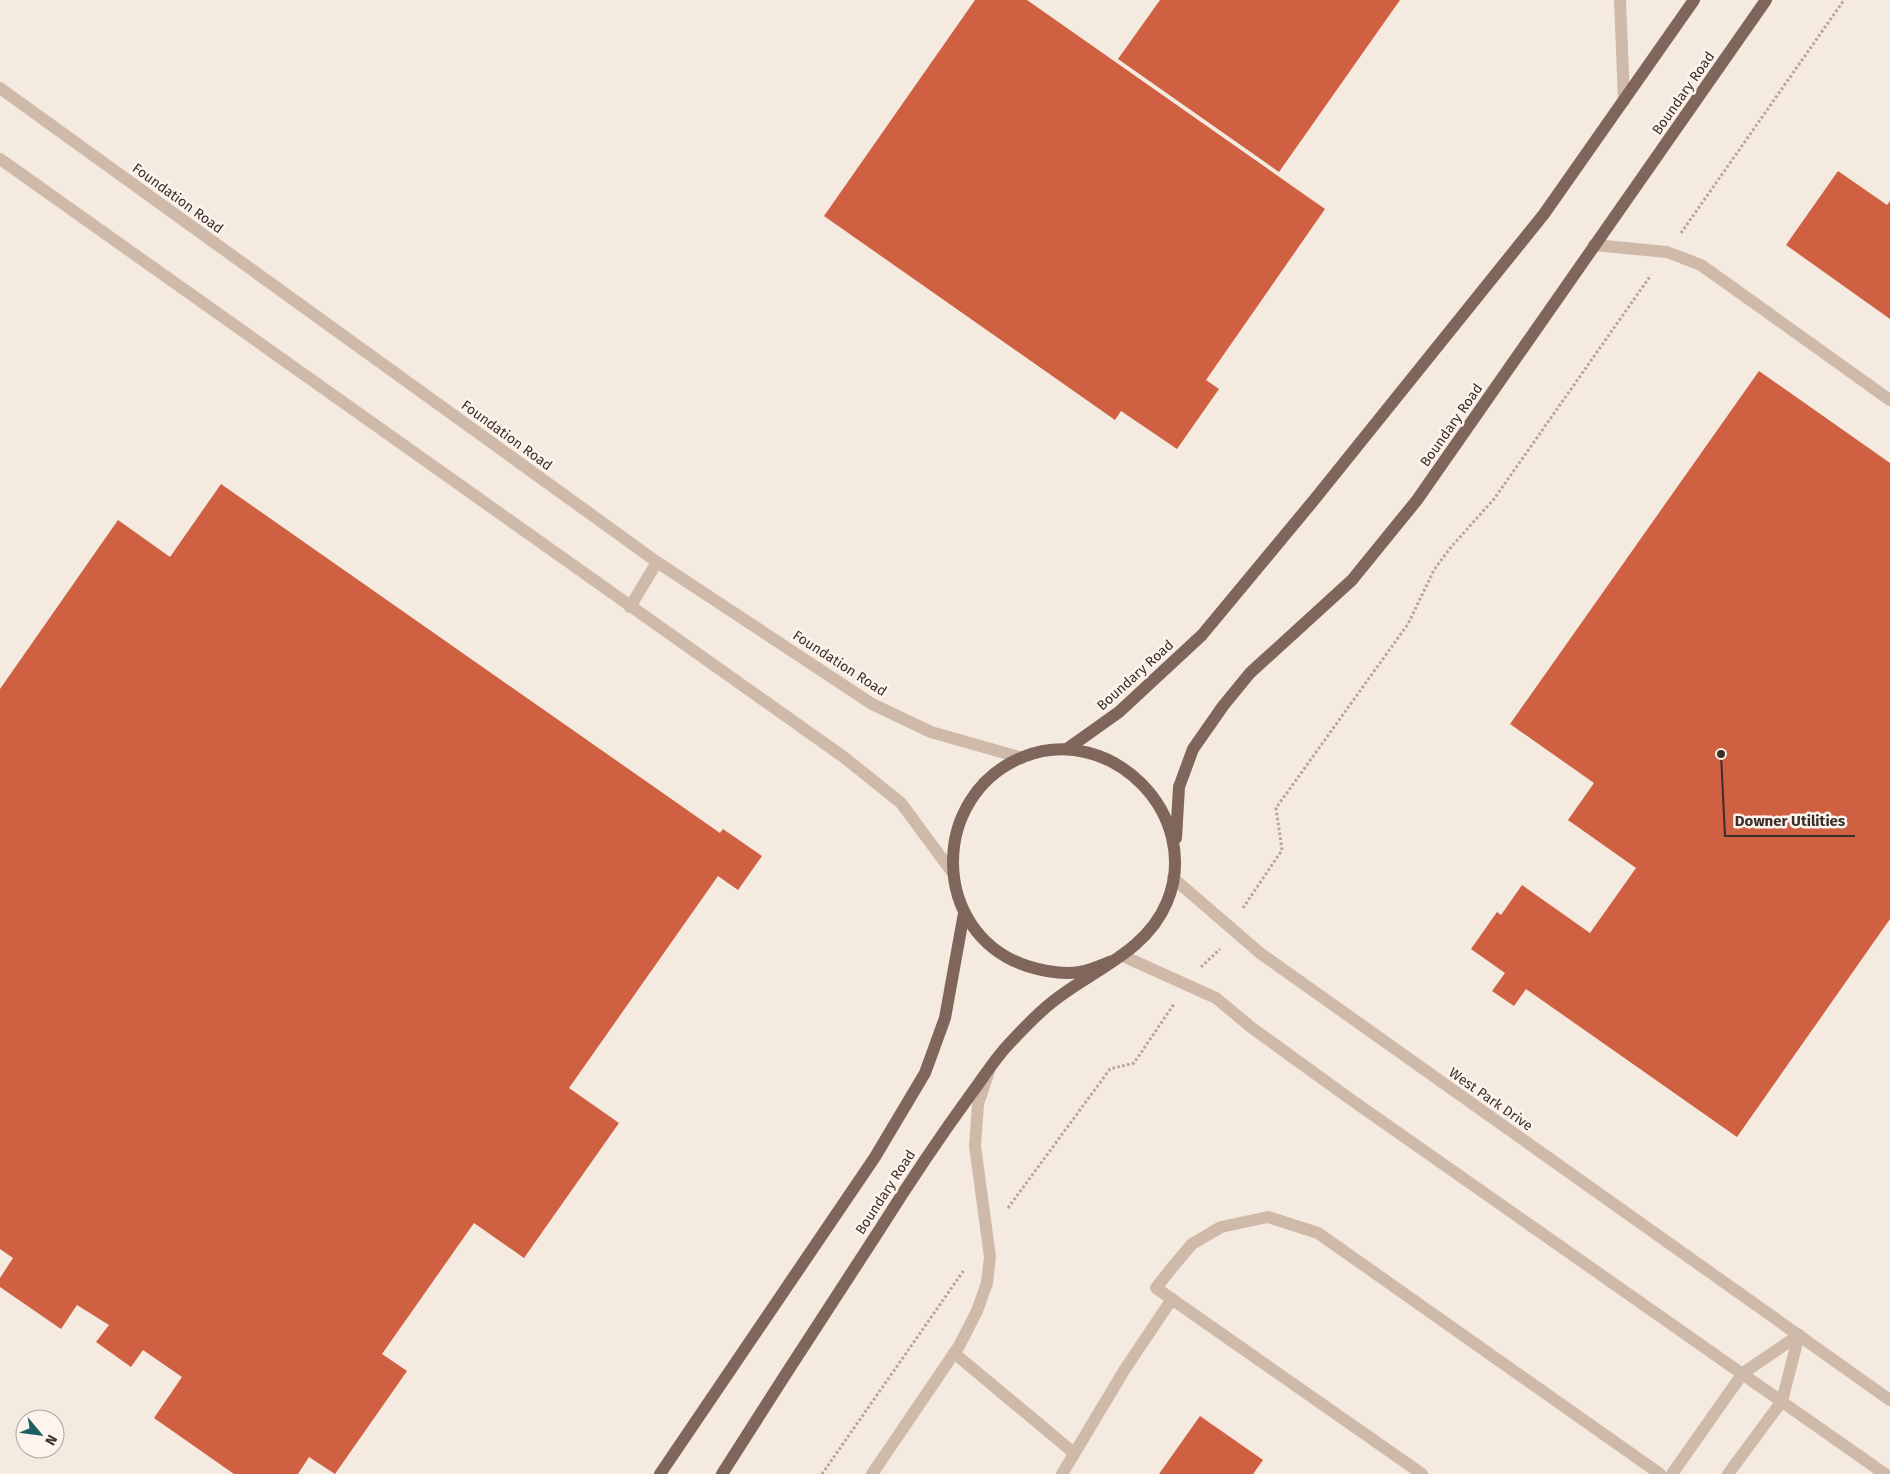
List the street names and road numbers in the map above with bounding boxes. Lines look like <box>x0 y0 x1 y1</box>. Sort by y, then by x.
street label: Boundary Road <box>1649 49 1718 138</box>
street label: Foundation Road <box>129 160 227 237</box>
street label: Boundary Road <box>1417 381 1486 470</box>
street label: Foundation Road <box>458 397 556 474</box>
street label: Foundation Road <box>790 627 890 700</box>
street label: Boundary Road <box>1093 636 1177 714</box>
street label: West Park Drive <box>1446 1064 1536 1135</box>
street label: Boundary Road <box>852 1147 919 1238</box>

